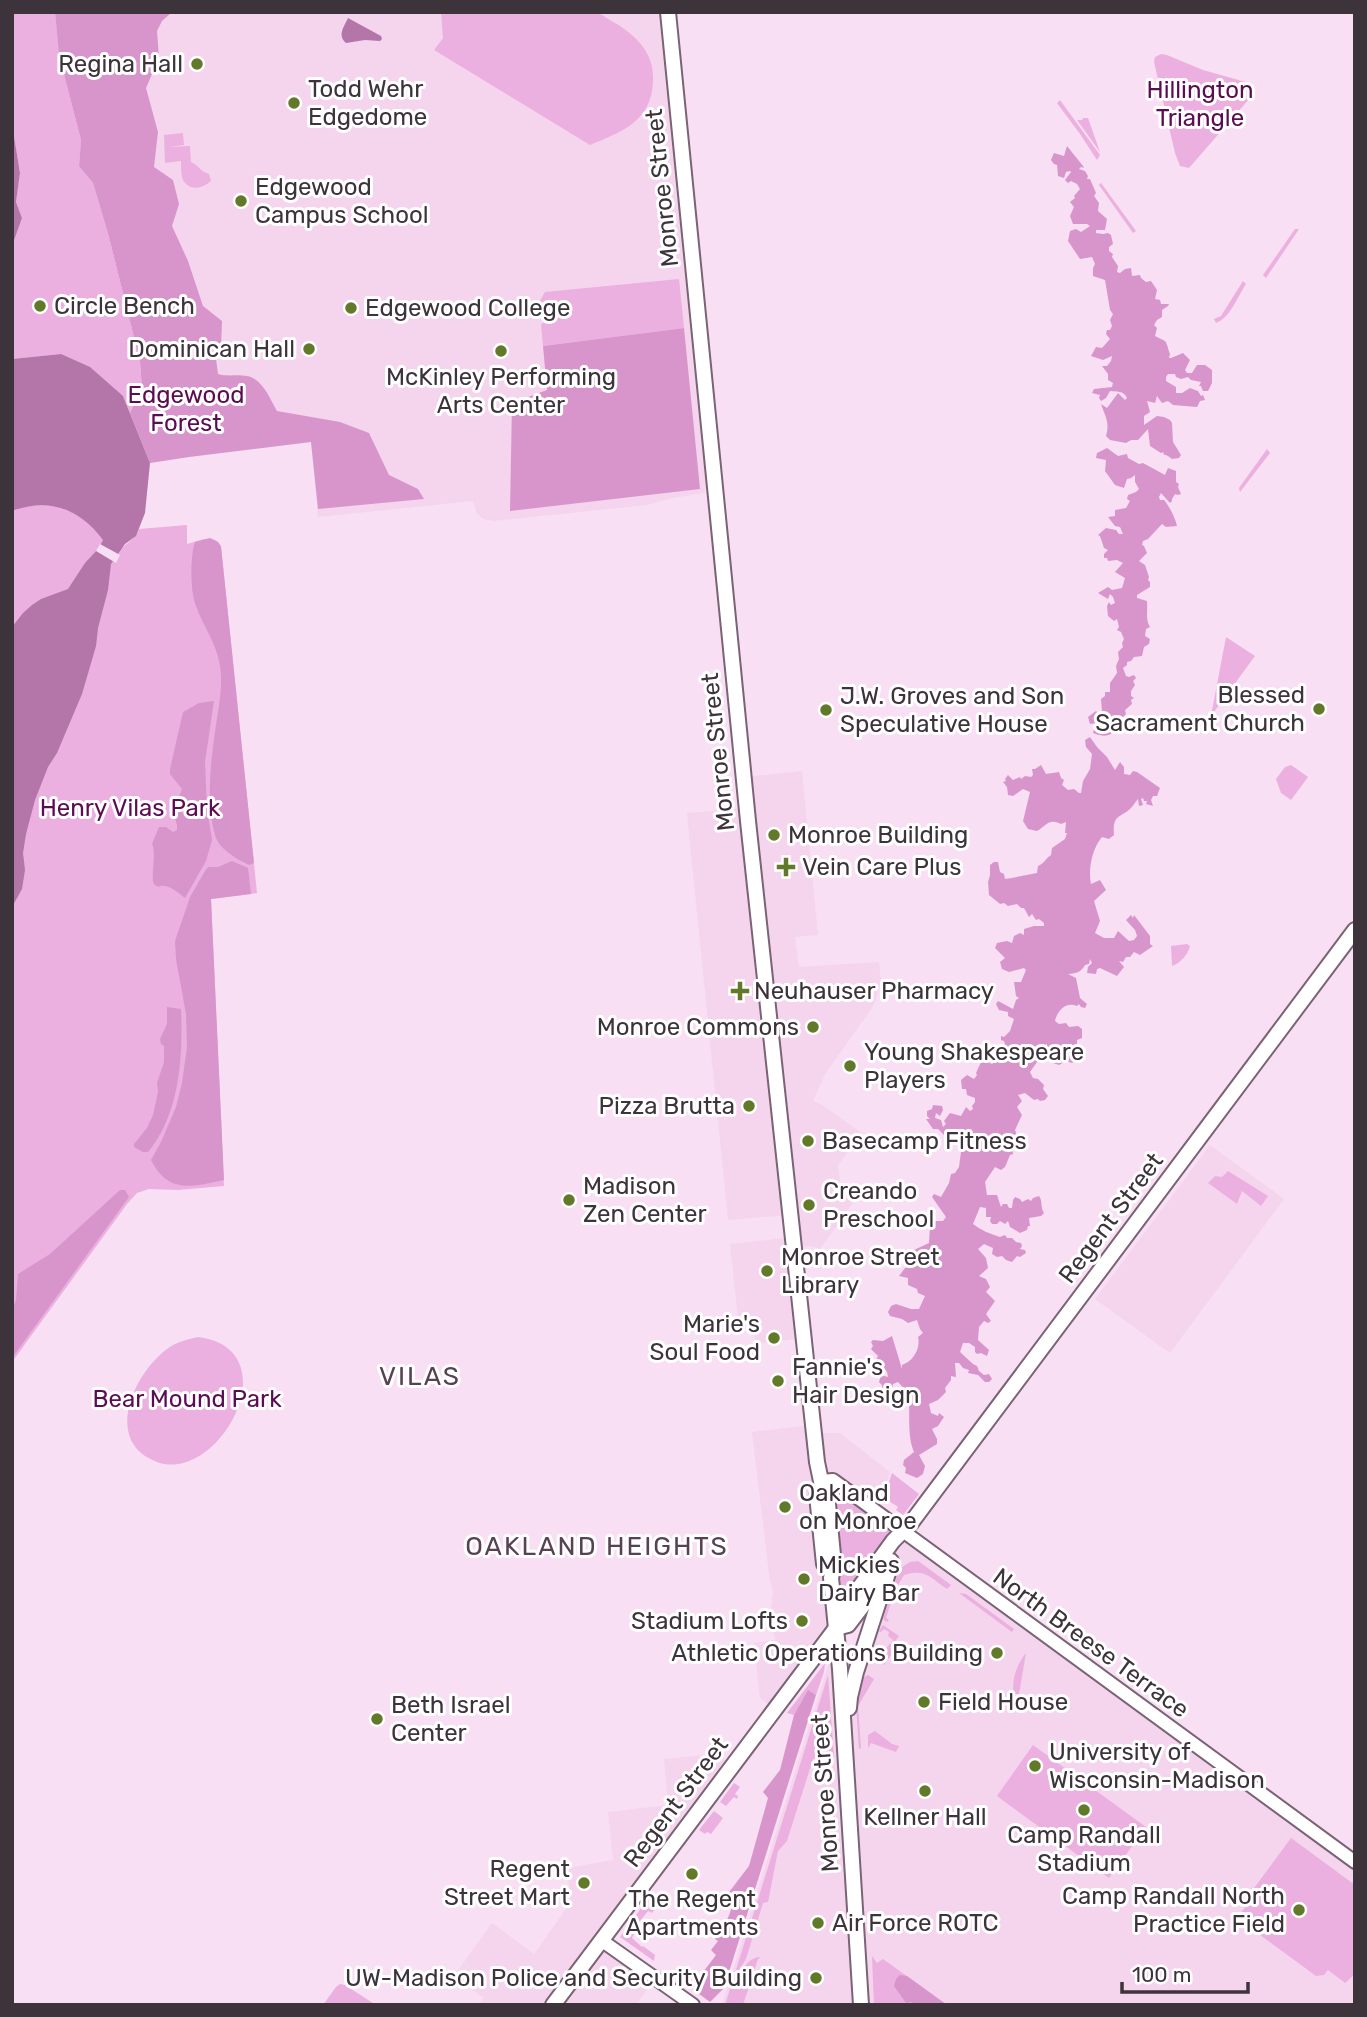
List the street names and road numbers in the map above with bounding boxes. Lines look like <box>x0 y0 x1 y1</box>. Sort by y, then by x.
street label: Monroe Street <box>640 108 684 268</box>
street label: Monroe Street <box>696 672 740 832</box>
street label: Regent Street <box>1053 1147 1169 1289</box>
street label: North Breese Terrace <box>988 1563 1194 1723</box>
street label: Monroe Street <box>805 1713 845 1873</box>
street label: Regent Street <box>618 1731 734 1873</box>

